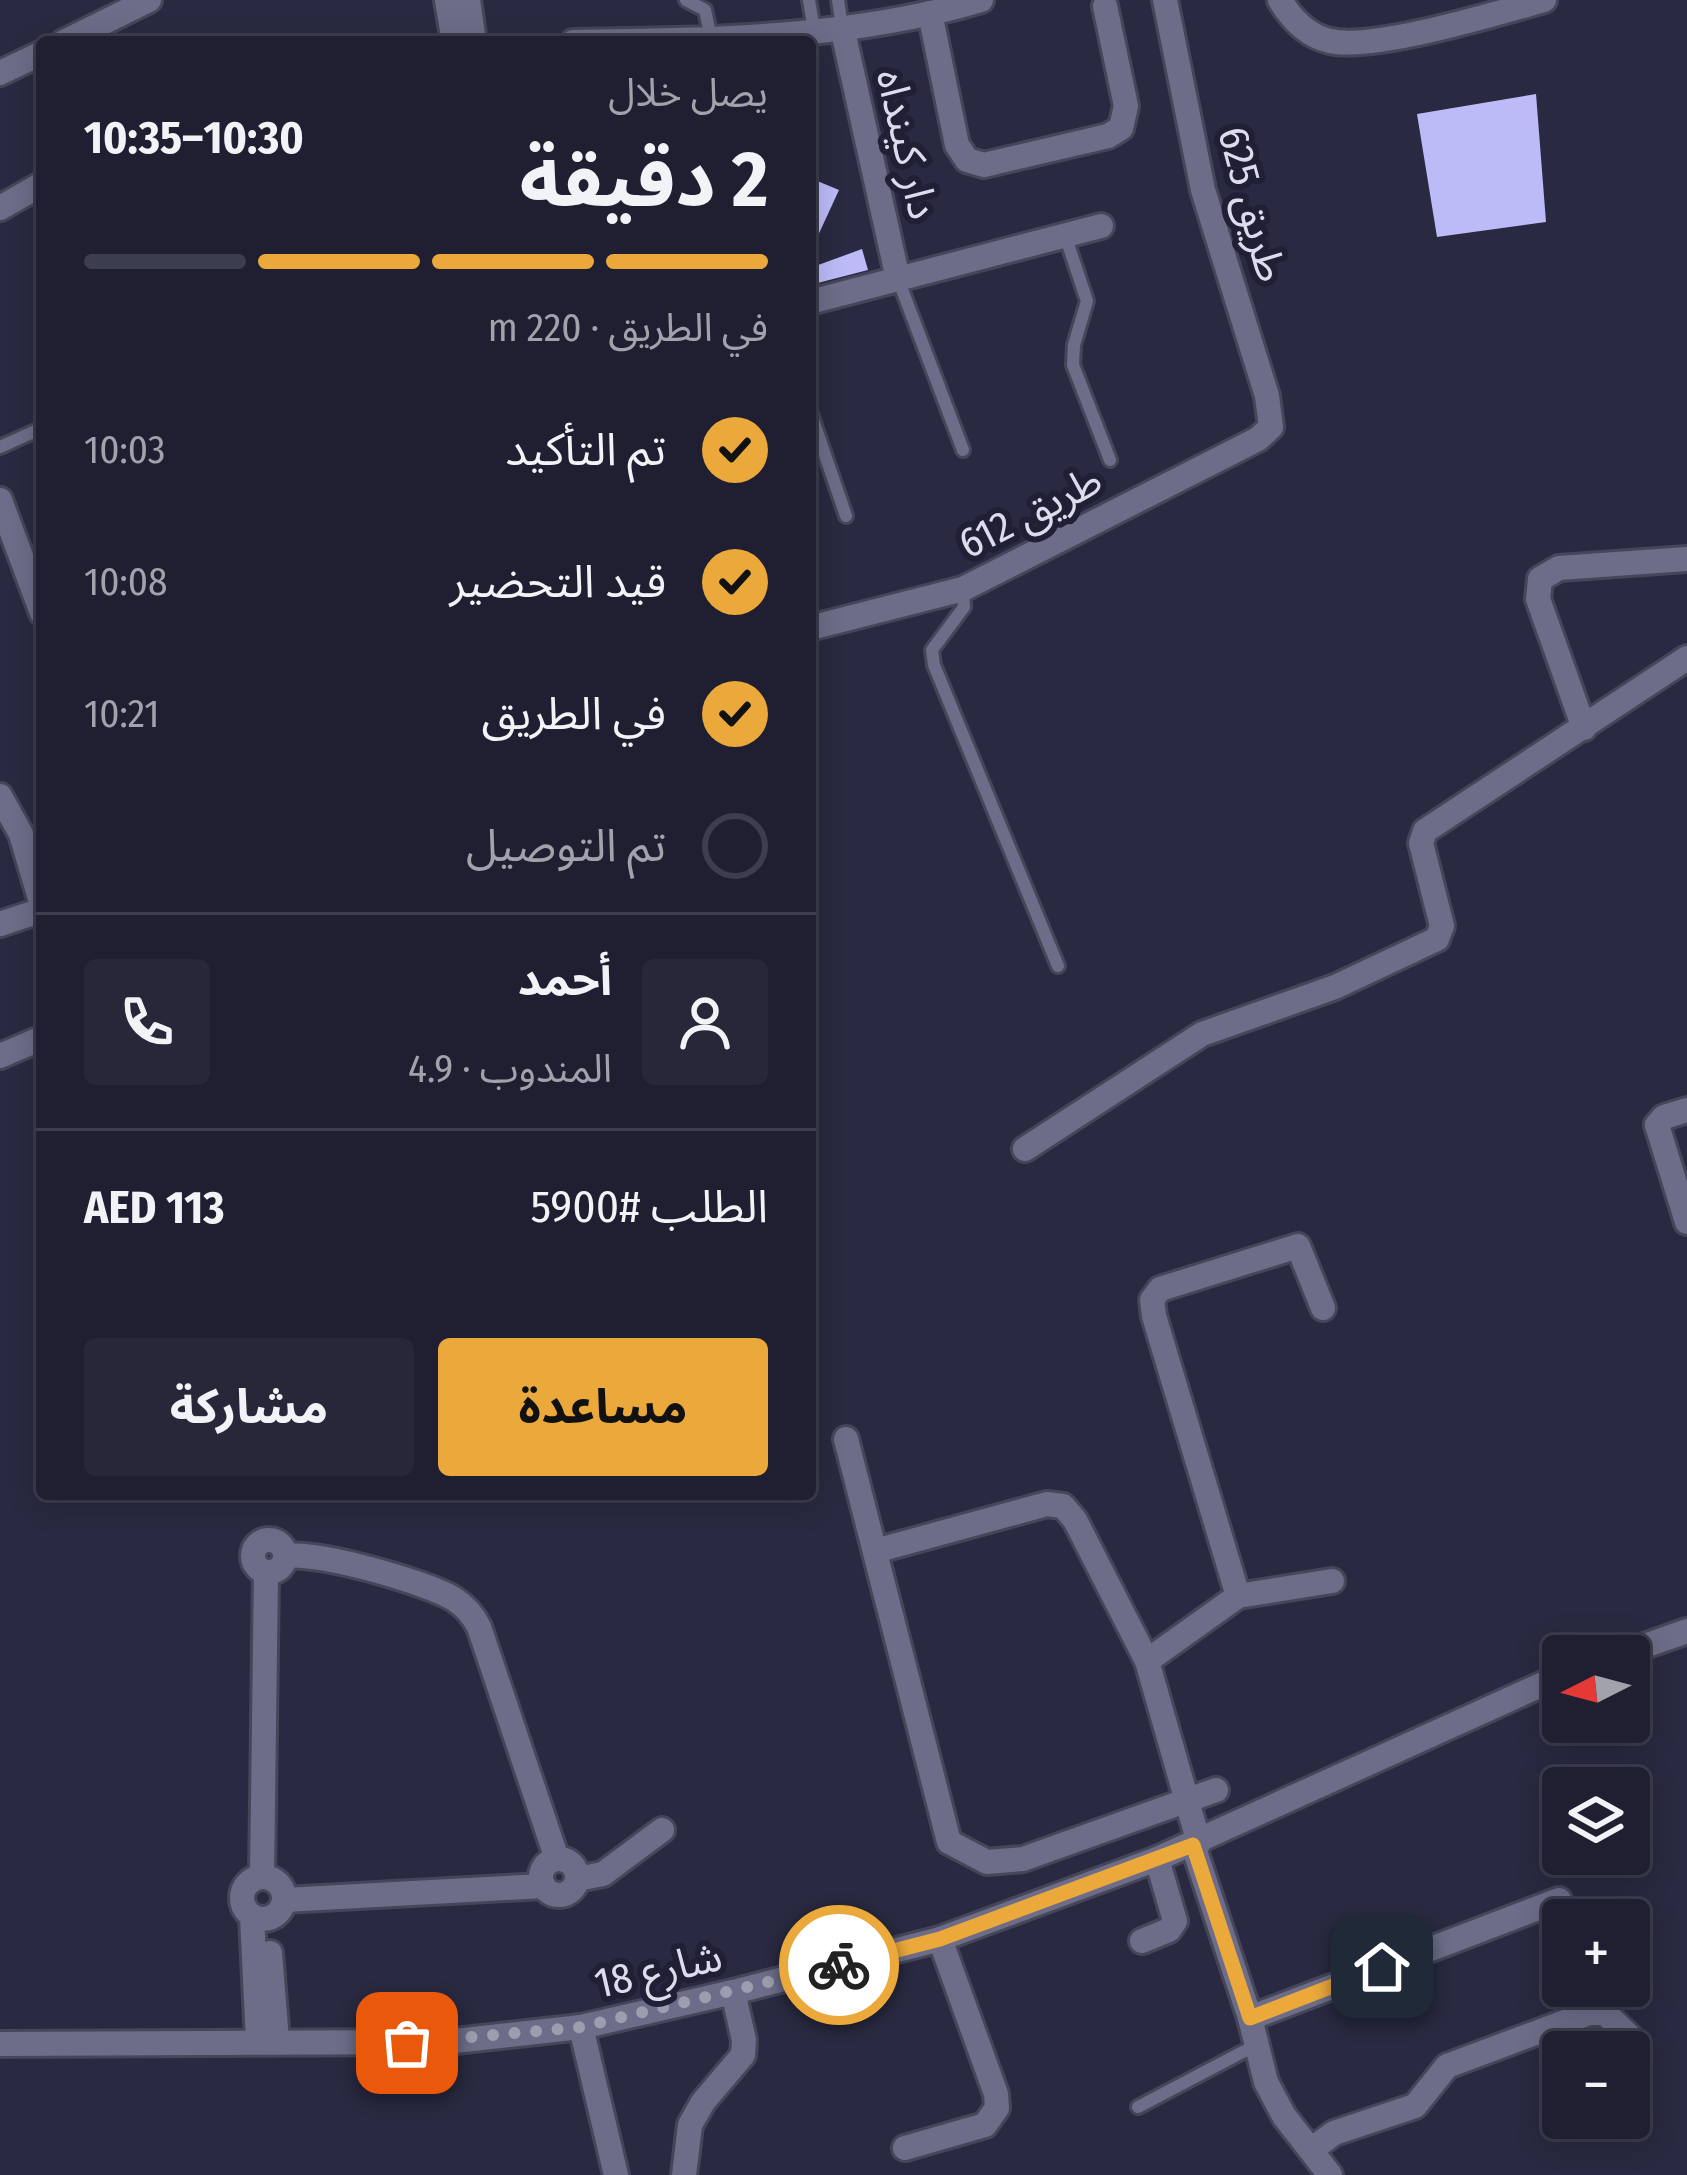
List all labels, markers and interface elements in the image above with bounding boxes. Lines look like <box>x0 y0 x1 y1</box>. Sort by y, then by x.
street label: دار كينداه <box>866 65 948 224</box>
text: يصل خلال <box>608 70 768 116</box>
text: 10:30–10:35 <box>84 111 304 165</box>
street label: طريق 625 <box>1207 121 1297 287</box>
text: 2 دقيقة <box>519 133 768 227</box>
text: في الطريق · 220 m <box>488 305 768 351</box>
icon: check <box>702 417 768 483</box>
text: تم التأكيد <box>505 423 666 477</box>
text: 10:03 <box>84 427 165 473</box>
street label: طريق 612 <box>950 455 1110 569</box>
icon: check <box>702 549 768 615</box>
text: قيد التحضير <box>449 555 666 609</box>
text: 10:08 <box>84 559 168 605</box>
icon: check <box>702 681 768 747</box>
text: في الطريق <box>482 687 666 741</box>
text: 10:21 <box>84 691 159 737</box>
text: تم التوصيل <box>466 819 666 873</box>
text: أحمد <box>518 953 612 1007</box>
button: phone <box>84 959 210 1085</box>
button: person <box>642 959 768 1085</box>
text: المندوب · 4.9 <box>408 1046 612 1092</box>
text: الطلب #5900 <box>530 1180 768 1234</box>
text: AED 113 <box>84 1181 224 1235</box>
button: مشاركة <box>84 1338 414 1476</box>
button: مساعدة <box>438 1338 768 1476</box>
north arrow <box>1542 1635 1650 1743</box>
map controls <box>1542 1635 1650 2139</box>
button: layers <box>1542 1767 1650 1875</box>
button: + <box>1542 1899 1650 2007</box>
courier <box>779 1905 899 2025</box>
pin <box>1331 1916 1433 2018</box>
street label: شارع 18 <box>590 1931 728 2015</box>
icon: bike <box>806 1932 872 1998</box>
icon: home <box>1349 1934 1415 2000</box>
pin <box>356 1992 458 2094</box>
icon: bag <box>374 2010 440 2076</box>
button: − <box>1542 2031 1650 2139</box>

